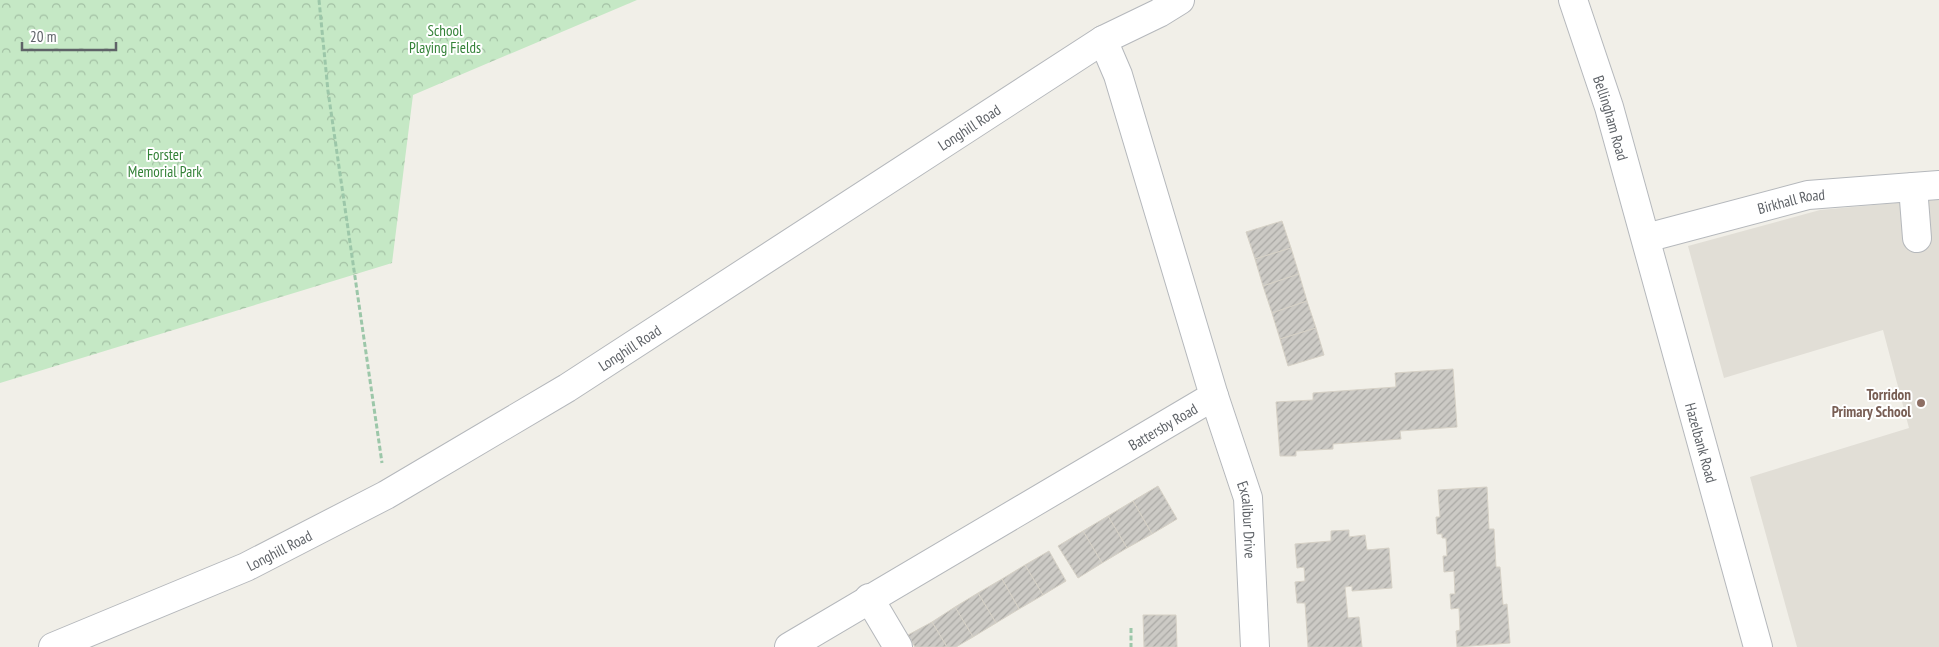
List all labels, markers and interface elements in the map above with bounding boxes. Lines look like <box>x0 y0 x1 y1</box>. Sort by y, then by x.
scale bar <box>22 20 116 52</box>
park label: School Playing Fields <box>409 21 481 57</box>
text: 20 m <box>30 27 56 46</box>
street label: Bellingham Road <box>1590 73 1633 163</box>
street label: Longhill Road <box>934 100 1004 154</box>
park label: Forster Memorial Park <box>128 145 202 181</box>
street label: Birkhall Road <box>1755 184 1825 218</box>
street label: Longhill Road <box>595 320 664 375</box>
place label: Torridon Primary School <box>1832 385 1911 421</box>
marker: Torridon Primary School <box>1915 397 1927 409</box>
street label: Battersby Road <box>1125 399 1201 454</box>
street label: Hazelbank Road <box>1681 400 1722 485</box>
street label: Excalibur Drive <box>1233 478 1260 559</box>
street label: Longhill Road <box>243 525 315 575</box>

